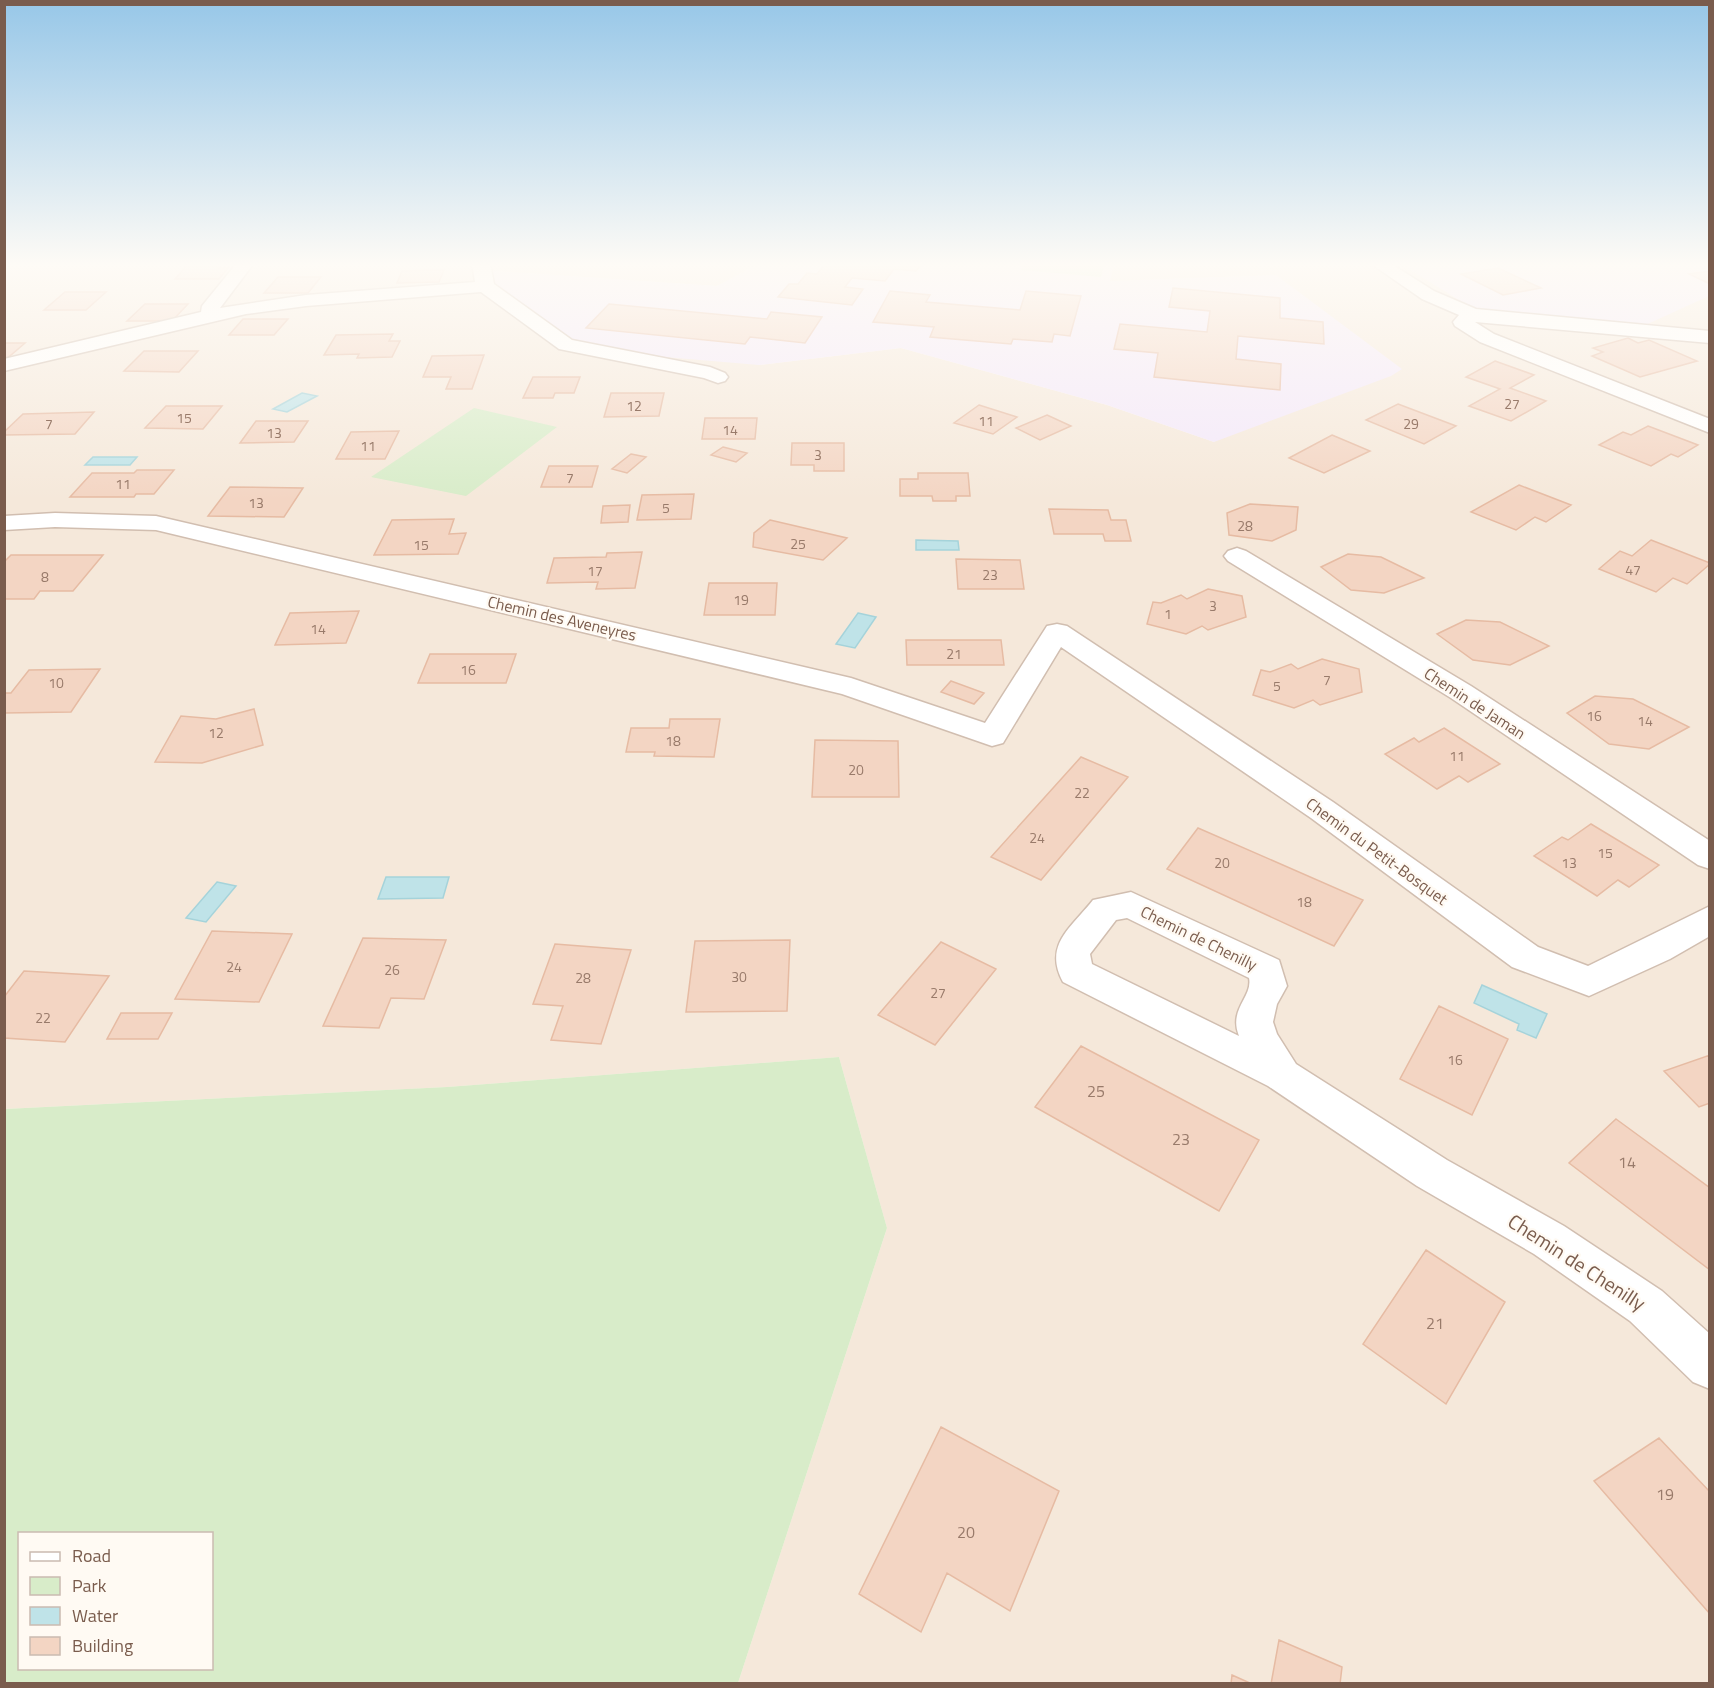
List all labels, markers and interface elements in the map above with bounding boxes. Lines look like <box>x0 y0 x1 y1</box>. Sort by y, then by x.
house number: 27 <box>1504 393 1520 414</box>
house number: 12 <box>626 395 642 416</box>
house number: 15 <box>176 407 192 428</box>
house number: 11 <box>978 410 994 431</box>
house number: 7 <box>45 413 53 434</box>
house number: 29 <box>1403 413 1419 434</box>
house number: 14 <box>722 419 738 440</box>
house number: 13 <box>266 422 282 443</box>
house number: 11 <box>360 435 376 456</box>
house number: 3 <box>814 444 822 465</box>
house number: 7 <box>566 467 574 488</box>
house number: 11 <box>115 473 131 494</box>
house number: 13 <box>248 492 264 513</box>
house number: 5 <box>662 497 670 518</box>
house number: 28 <box>1237 515 1253 536</box>
house number: 25 <box>790 533 806 554</box>
house number: 15 <box>413 534 429 555</box>
house number: 47 <box>1625 559 1641 580</box>
house number: 17 <box>587 560 603 581</box>
house number: 23 <box>982 564 998 585</box>
house number: 8 <box>41 566 49 587</box>
street label: Chemin des Aveneyres <box>485 589 639 647</box>
house number: 19 <box>733 589 749 610</box>
house number: 3 <box>1209 595 1217 616</box>
house number: 1 <box>1164 603 1172 624</box>
house number: 14 <box>310 618 326 639</box>
house number: 21 <box>946 643 962 664</box>
house number: 16 <box>460 659 476 680</box>
street label: Chemin de Jaman <box>1419 661 1531 745</box>
house number: 7 <box>1323 669 1331 690</box>
house number: 10 <box>48 672 64 693</box>
house number: 5 <box>1273 675 1281 696</box>
house number: 16 <box>1586 705 1602 726</box>
house number: 14 <box>1637 710 1653 731</box>
house number: 12 <box>208 722 224 743</box>
house number: 18 <box>665 730 681 751</box>
house number: 11 <box>1449 745 1465 766</box>
house number: 20 <box>848 759 864 780</box>
house number: 22 <box>1074 782 1090 803</box>
street label: Chemin du Petit-Bosquet <box>1301 791 1453 911</box>
house number: 24 <box>1029 827 1045 848</box>
house number: 15 <box>1597 842 1613 863</box>
house number: 20 <box>1214 852 1230 873</box>
house number: 13 <box>1561 852 1577 873</box>
house number: 18 <box>1296 891 1312 912</box>
street label: Chemin de Chenilly <box>1137 899 1262 977</box>
house number: 24 <box>226 956 242 977</box>
house number: 26 <box>384 959 400 980</box>
house number: 30 <box>731 966 747 987</box>
house number: 28 <box>575 967 591 988</box>
house number: 27 <box>930 982 946 1003</box>
house number: 22 <box>35 1007 51 1028</box>
house number: 16 <box>1447 1049 1463 1070</box>
house number: 25 <box>1087 1079 1105 1103</box>
house number: 23 <box>1172 1127 1190 1151</box>
house number: 14 <box>1618 1150 1636 1174</box>
street label: Chemin de Chenilly <box>1502 1206 1652 1318</box>
house number: 21 <box>1426 1311 1444 1335</box>
house number: 19 <box>1656 1482 1674 1506</box>
house number: 20 <box>957 1520 975 1544</box>
legend <box>18 1532 213 1670</box>
text: Road <box>72 1542 111 1569</box>
text: Park <box>72 1572 107 1599</box>
text: Water <box>72 1602 118 1629</box>
text: Building <box>72 1632 133 1659</box>

